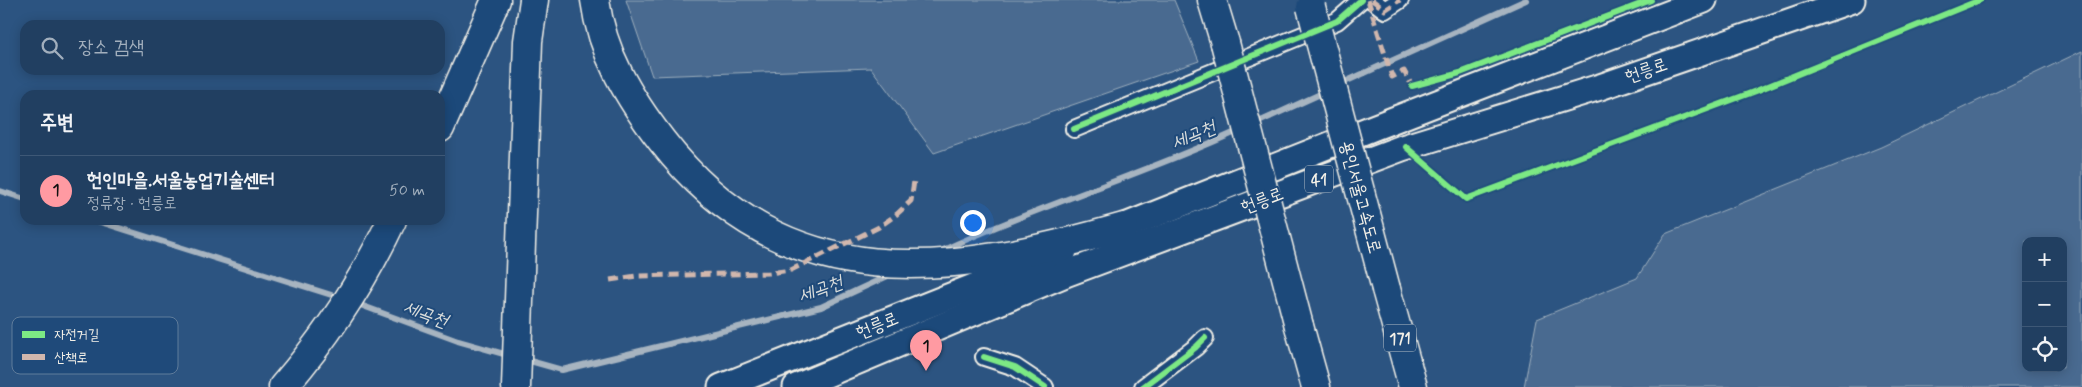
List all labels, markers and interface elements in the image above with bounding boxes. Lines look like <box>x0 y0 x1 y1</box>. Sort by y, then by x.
search box <box>20 20 445 75</box>
icon: search <box>38 34 66 62</box>
text: 장소 검색 <box>78 35 144 60</box>
street label: 헌릉로 <box>1622 53 1671 89</box>
text: 주변 <box>40 109 74 137</box>
water label: 세곡천 <box>1168 114 1221 156</box>
street label: 용인서울고속도로 <box>1333 138 1387 256</box>
road number: 41 <box>1305 165 1333 192</box>
text: 헌인마을.서울농업기술센터 <box>87 168 274 193</box>
text: 1 <box>52 180 60 201</box>
text: 50 m <box>389 180 425 201</box>
street label: 헌릉로 <box>1238 182 1287 220</box>
text: 정류장 · 헌릉로 <box>87 193 177 214</box>
your location <box>960 210 986 236</box>
map controls <box>2022 237 2067 372</box>
button: + <box>2022 237 2067 282</box>
water label: 세곡천 <box>795 269 848 309</box>
button: − <box>2022 282 2067 327</box>
water label: 세곡천 <box>400 295 453 335</box>
street label: 헌릉로 <box>853 307 902 345</box>
legend <box>12 317 178 374</box>
road number: 171 <box>1384 324 1416 352</box>
text: 자전거길 <box>54 326 100 344</box>
button: locate <box>2022 327 2067 372</box>
pin: 1 <box>910 330 942 371</box>
text: 산책로 <box>54 349 88 367</box>

